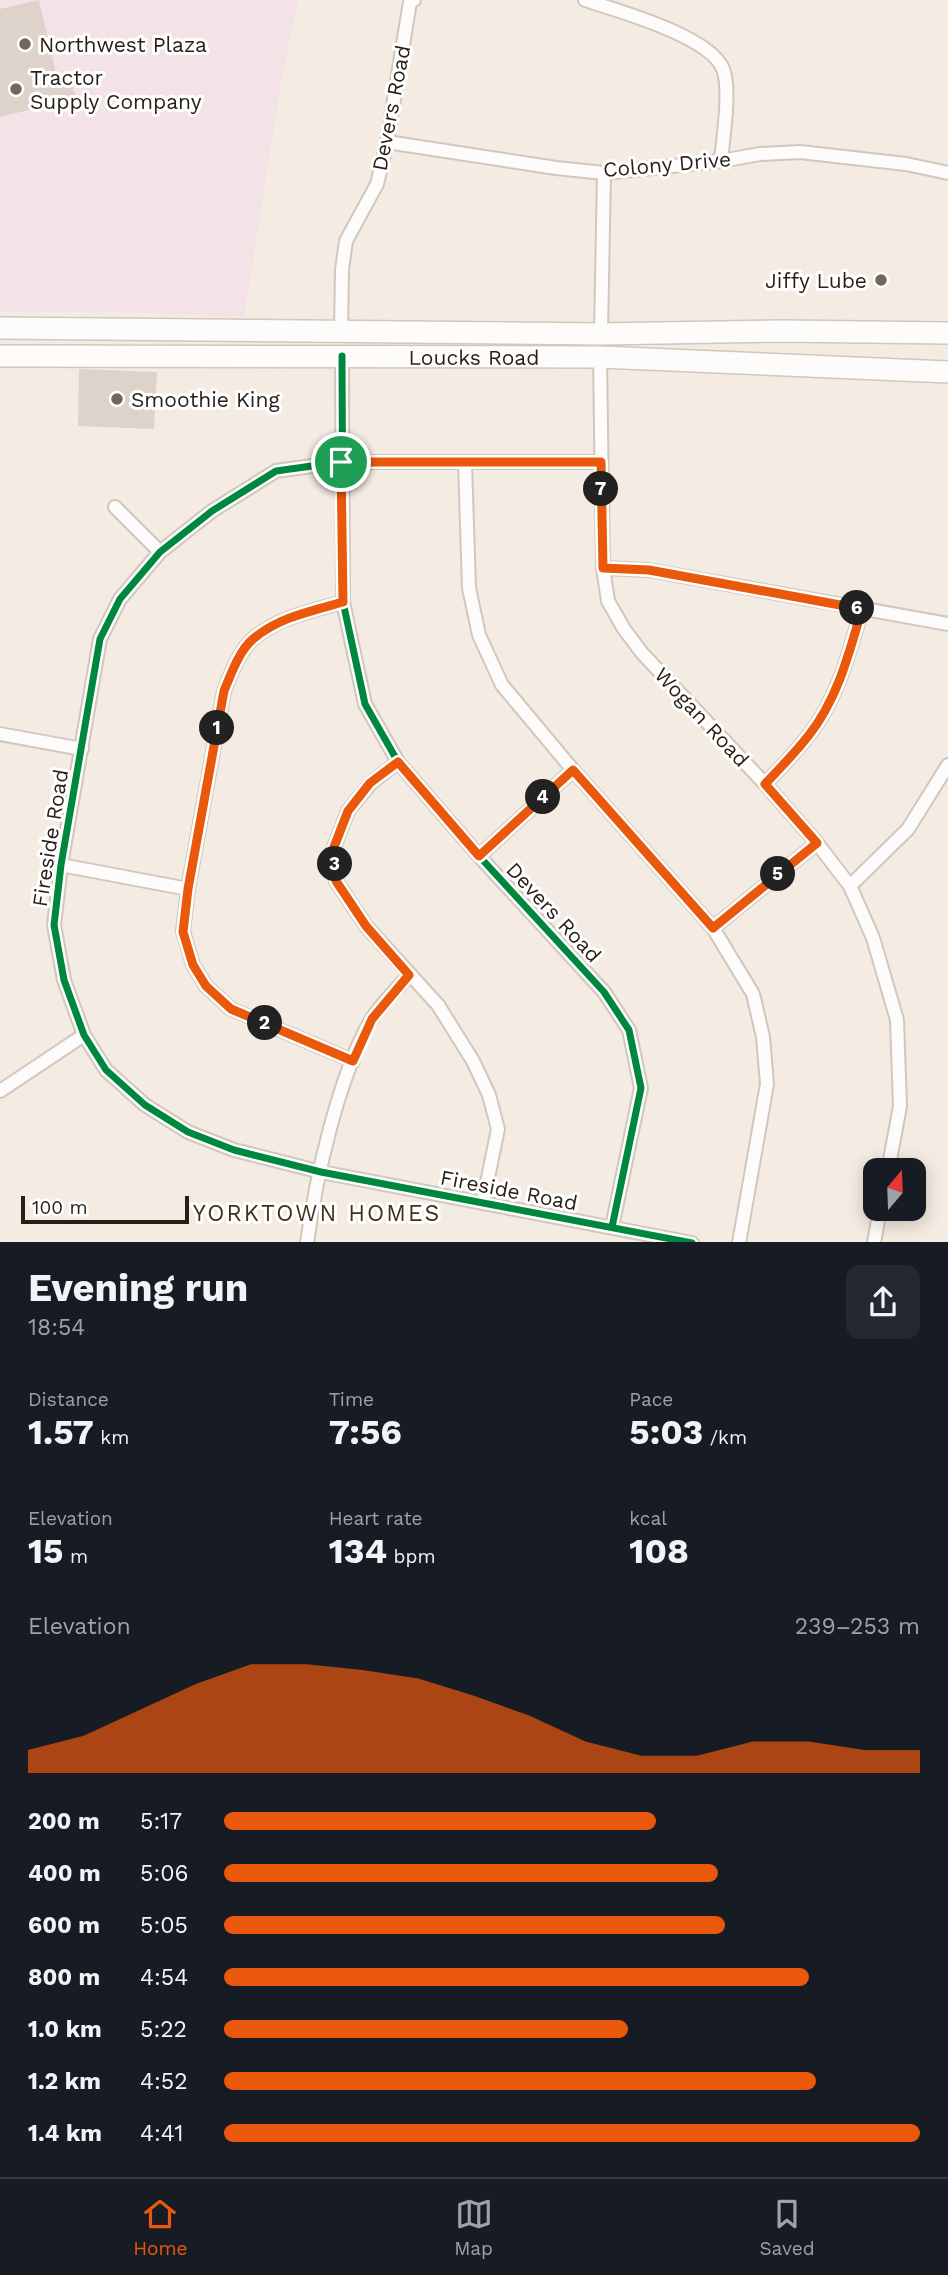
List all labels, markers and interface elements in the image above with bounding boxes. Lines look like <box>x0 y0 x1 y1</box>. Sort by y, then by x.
place label: Northwest Plaza <box>39 32 207 57</box>
marker: Northwest Plaza <box>17 36 33 52</box>
street label: Devers Road <box>367 43 415 173</box>
place label: Tractor Supply Company <box>30 65 202 114</box>
marker: Tractor Supply Company <box>8 81 24 97</box>
street label: Colony Drive <box>602 146 732 182</box>
place label: Jiffy Lube <box>765 268 867 293</box>
marker: Jiffy Lube <box>873 272 889 288</box>
street label: Loucks Road <box>409 344 539 369</box>
place label: Smoothie King <box>131 387 280 412</box>
marker: Smoothie King <box>109 391 125 407</box>
pin <box>311 432 371 492</box>
icon: arrive <box>322 443 360 481</box>
pin: 7 <box>584 472 618 506</box>
text: 7 <box>595 477 606 500</box>
pin: 6 <box>840 590 874 626</box>
text: 6 <box>851 596 862 619</box>
street label: Wogan Road <box>650 662 754 772</box>
pin: 1 <box>200 710 234 746</box>
text: 1 <box>212 716 221 739</box>
street label: Fireside Road <box>27 767 73 909</box>
pin: 4 <box>526 780 560 814</box>
text: 4 <box>536 785 549 808</box>
pin: 3 <box>318 846 352 882</box>
text: 3 <box>329 852 340 875</box>
pin: 5 <box>760 856 796 892</box>
street label: Devers Road <box>501 857 607 967</box>
text: 5 <box>772 862 783 885</box>
pin: 2 <box>247 1006 282 1040</box>
text: 2 <box>259 1011 270 1034</box>
north arrow <box>863 1158 926 1222</box>
map controls <box>863 1158 926 1221</box>
street label: Fireside Road <box>438 1164 580 1216</box>
scale bar <box>21 1194 189 1225</box>
text: 100 m <box>32 1196 88 1219</box>
district label: YORKTOWN HOMES <box>193 1200 441 1227</box>
button: share <box>846 1265 920 1339</box>
text: Evening run <box>28 1266 248 1310</box>
text: 18:54 <box>28 1314 85 1341</box>
text: Distance <box>28 1388 109 1411</box>
text: Time <box>329 1388 374 1411</box>
text: Pace <box>629 1388 673 1411</box>
text: 1.57 <box>28 1411 94 1453</box>
text: 7:56 <box>329 1411 402 1453</box>
text: 5:03 <box>629 1411 703 1453</box>
text: km <box>94 1426 129 1449</box>
text: /km <box>703 1426 747 1449</box>
text: Elevation <box>28 1507 113 1530</box>
text: Heart rate <box>329 1507 423 1530</box>
text: kcal <box>629 1507 667 1530</box>
text: 15 <box>28 1530 64 1572</box>
text: 134 <box>329 1530 387 1572</box>
text: 108 <box>629 1530 689 1572</box>
text: m <box>64 1545 88 1568</box>
text: bpm <box>387 1545 436 1568</box>
text: Elevation <box>28 1613 131 1640</box>
text: 239–253 m <box>795 1613 920 1640</box>
text: 200 m <box>28 1808 100 1835</box>
text: 5:17 <box>140 1808 182 1835</box>
text: 400 m <box>28 1860 101 1887</box>
text: 5:06 <box>140 1860 188 1887</box>
text: 600 m <box>28 1912 100 1939</box>
text: 5:05 <box>140 1912 188 1939</box>
text: 800 m <box>28 1964 100 1991</box>
text: 4:54 <box>140 1964 188 1991</box>
text: 1.0 km <box>28 2016 102 2043</box>
text: 5:22 <box>140 2016 187 2043</box>
text: 1.2 km <box>28 2068 101 2095</box>
text: 4:52 <box>140 2068 188 2095</box>
text: 1.4 km <box>28 2120 102 2147</box>
text: 4:41 <box>140 2120 184 2147</box>
tab: Home <box>133 2195 188 2260</box>
tab: Map <box>454 2195 493 2260</box>
tab: Saved <box>759 2195 815 2260</box>

